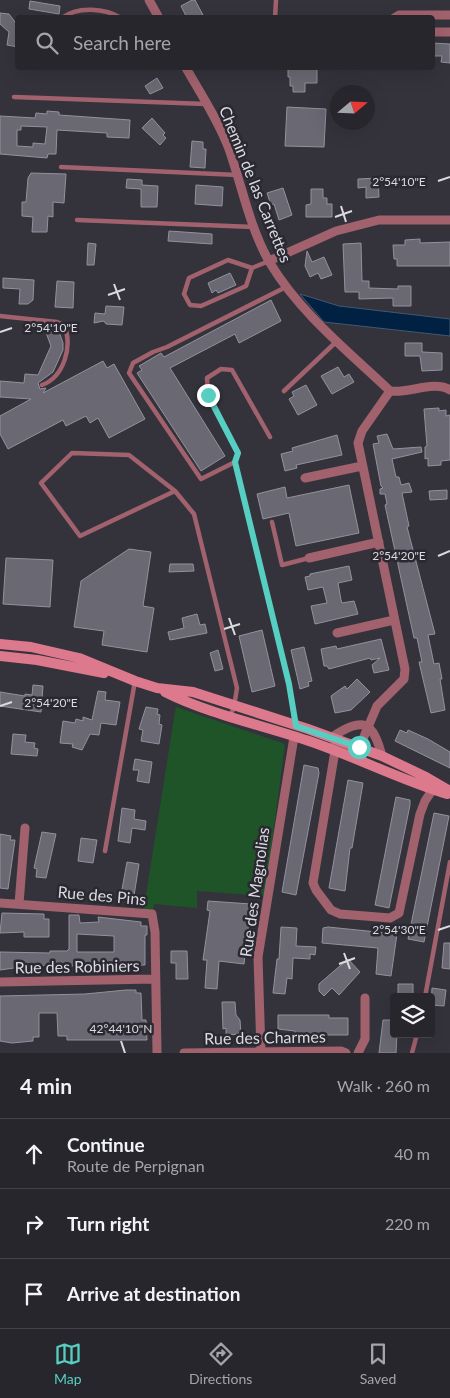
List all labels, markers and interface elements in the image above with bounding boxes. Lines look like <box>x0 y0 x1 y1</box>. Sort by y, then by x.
search box <box>15 15 435 70</box>
icon: search <box>33 29 61 57</box>
text: Search here <box>73 31 171 54</box>
north arrow <box>330 85 375 130</box>
street label: Chemin de las Carrettes <box>216 103 296 265</box>
text: 2°54'10"E <box>372 174 426 189</box>
text: 2°54'10"E <box>24 320 78 335</box>
route end <box>197 384 220 407</box>
text: 2°54'20"E <box>372 548 426 563</box>
text: 2°54'20"E <box>24 695 78 710</box>
route start <box>348 736 371 759</box>
street label: Rue des Magnolias <box>235 826 273 958</box>
street label: Rue des Pins <box>57 882 147 908</box>
text: 2°54'30"E <box>372 922 426 937</box>
street label: Rue des Robiniers <box>14 955 140 977</box>
map controls <box>390 993 435 1038</box>
button: layers <box>390 993 435 1038</box>
text: 42°44'10"N <box>90 1021 152 1036</box>
street label: Rue des Charmes <box>204 1026 326 1048</box>
text: 4 min <box>20 1073 72 1098</box>
text: Walk · 260 m <box>337 1076 430 1095</box>
text: Continue <box>67 1133 145 1156</box>
icon: ahead <box>20 1140 48 1168</box>
text: 40 m <box>394 1144 430 1163</box>
text: Route de Perpignan <box>67 1156 205 1175</box>
icon: right <box>20 1210 48 1238</box>
text: Turn right <box>67 1212 149 1235</box>
text: 220 m <box>385 1214 430 1233</box>
icon: arrive <box>20 1280 48 1308</box>
text: Arrive at destination <box>67 1282 240 1305</box>
tab: Map <box>54 1340 82 1387</box>
tab: Directions <box>189 1340 252 1387</box>
tab: Saved <box>360 1340 396 1387</box>

